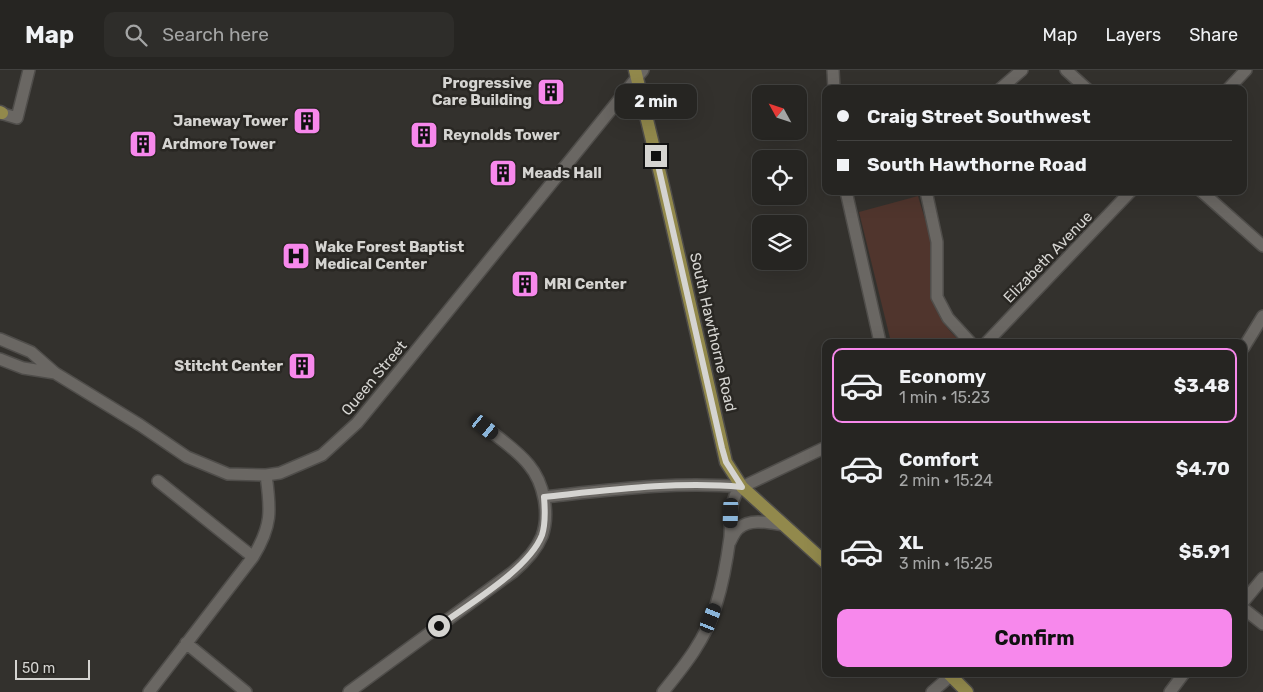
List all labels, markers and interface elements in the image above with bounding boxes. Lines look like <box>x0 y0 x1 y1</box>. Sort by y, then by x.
search box <box>104 12 454 57</box>
text: Map <box>25 21 74 49</box>
icon: search <box>122 21 150 49</box>
text: Search here <box>162 23 269 46</box>
text: Map <box>1043 24 1078 46</box>
text: Layers <box>1106 24 1161 46</box>
text: Share <box>1189 24 1238 46</box>
place label: Progressive Care Building <box>432 74 532 109</box>
building icon: Progressive Care Building <box>536 77 566 107</box>
callout: 2 min <box>615 83 697 118</box>
north arrow <box>752 85 808 140</box>
map controls <box>752 85 807 270</box>
text: 2 min <box>634 92 678 111</box>
text: Craig Street Southwest <box>867 105 1091 128</box>
building icon: Janeway Tower <box>292 106 322 136</box>
place label: Janeway Tower <box>173 112 288 130</box>
building icon: Reynolds Tower <box>409 120 439 150</box>
place label: Reynolds Tower <box>443 126 560 144</box>
building icon: Ardmore Tower <box>128 129 158 159</box>
place label: Ardmore Tower <box>162 135 276 153</box>
route end <box>645 145 667 167</box>
button: locate <box>752 150 807 205</box>
text: South Hawthorne Road <box>867 153 1087 176</box>
building icon: Meads Hall <box>488 158 518 188</box>
place label: Meads Hall <box>522 164 602 182</box>
street label: Elizabeth Avenue <box>1000 207 1096 307</box>
button: layers <box>752 215 807 270</box>
place label: Wake Forest Baptist Medical Center <box>315 238 464 273</box>
hospital icon: Wake Forest Baptist Medical Center <box>281 241 311 271</box>
street label: South Hawthorne Road <box>686 251 740 413</box>
building icon: MRI Center <box>510 269 540 299</box>
place label: MRI Center <box>544 275 627 293</box>
street label: Queen Street <box>337 337 411 419</box>
building icon: Stitcht Center <box>287 351 317 381</box>
place label: Stitcht Center <box>174 357 283 375</box>
icon: car <box>839 363 884 408</box>
text: Economy <box>899 365 986 388</box>
text: $3.48 <box>1174 374 1230 397</box>
text: 1 min · 15:23 <box>899 388 990 407</box>
car <box>468 412 501 442</box>
icon: car <box>839 446 884 491</box>
text: Comfort <box>899 448 979 471</box>
text: $4.70 <box>1176 457 1230 480</box>
text: 2 min · 15:24 <box>899 471 993 490</box>
car <box>722 498 739 528</box>
icon: car <box>839 529 884 574</box>
text: XL <box>899 531 923 554</box>
text: $5.91 <box>1179 540 1230 563</box>
text: 3 min · 15:25 <box>899 554 993 573</box>
car <box>698 601 723 635</box>
button: Confirm <box>837 609 1232 667</box>
route start <box>428 615 450 637</box>
scale bar <box>15 657 90 680</box>
text: 50 m <box>22 660 55 677</box>

